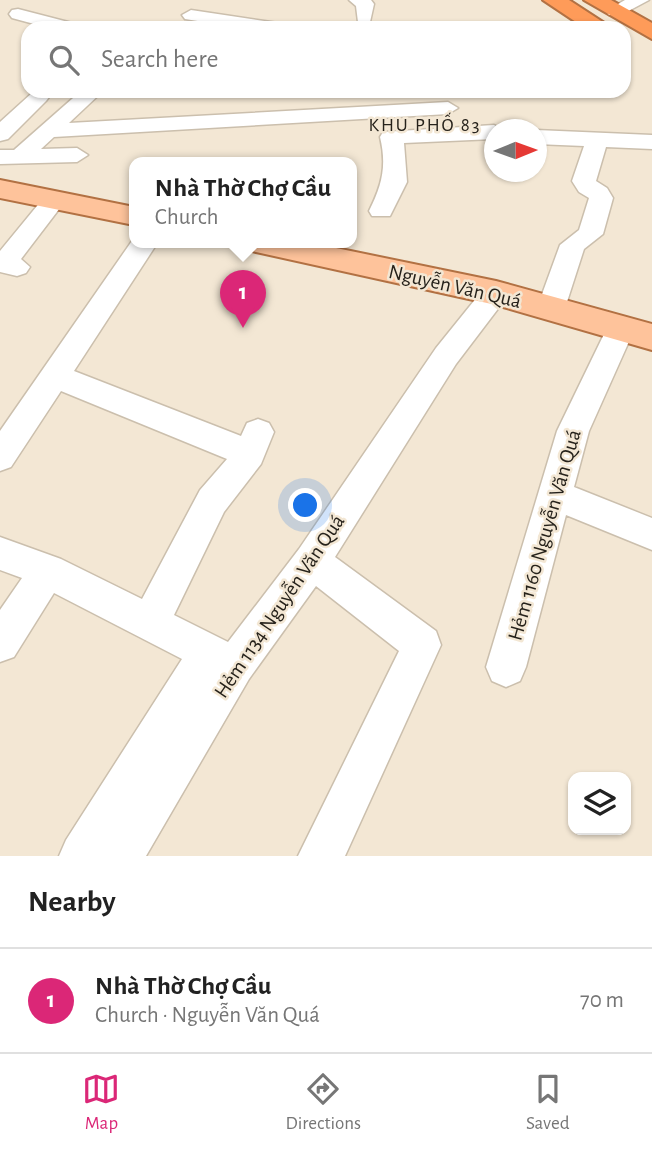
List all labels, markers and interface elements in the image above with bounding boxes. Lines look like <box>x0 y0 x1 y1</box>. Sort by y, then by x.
search box <box>21 21 631 98</box>
icon: search <box>45 41 83 79</box>
text: Search here <box>101 46 219 72</box>
district label: KHU PHỐ 83 <box>368 112 482 135</box>
north arrow <box>484 119 547 182</box>
popup <box>129 157 357 248</box>
text: Nhà Thờ Chợ Cầu <box>155 175 331 201</box>
text: Church <box>155 206 218 229</box>
street label: Nguyễn Văn Quá <box>387 260 524 312</box>
pin: 1 <box>220 270 266 328</box>
street label: Hẻm 1160 Nguyễn Văn Quá <box>503 427 585 643</box>
your location <box>288 488 322 522</box>
street label: Hẻm 1134 Nguyễn Văn Quá <box>209 510 349 702</box>
map controls <box>568 772 631 835</box>
button: layers <box>568 772 631 835</box>
text: Nearby <box>28 887 116 917</box>
text: Nhà Thờ Chợ Cầu <box>95 973 271 999</box>
text: 1 <box>47 989 55 1012</box>
text: 70 m <box>580 989 624 1012</box>
text: Church · Nguyễn Văn Quá <box>95 1004 320 1027</box>
tab: Map <box>82 1070 120 1135</box>
tab: Directions <box>285 1070 361 1135</box>
tab: Saved <box>526 1070 570 1135</box>

